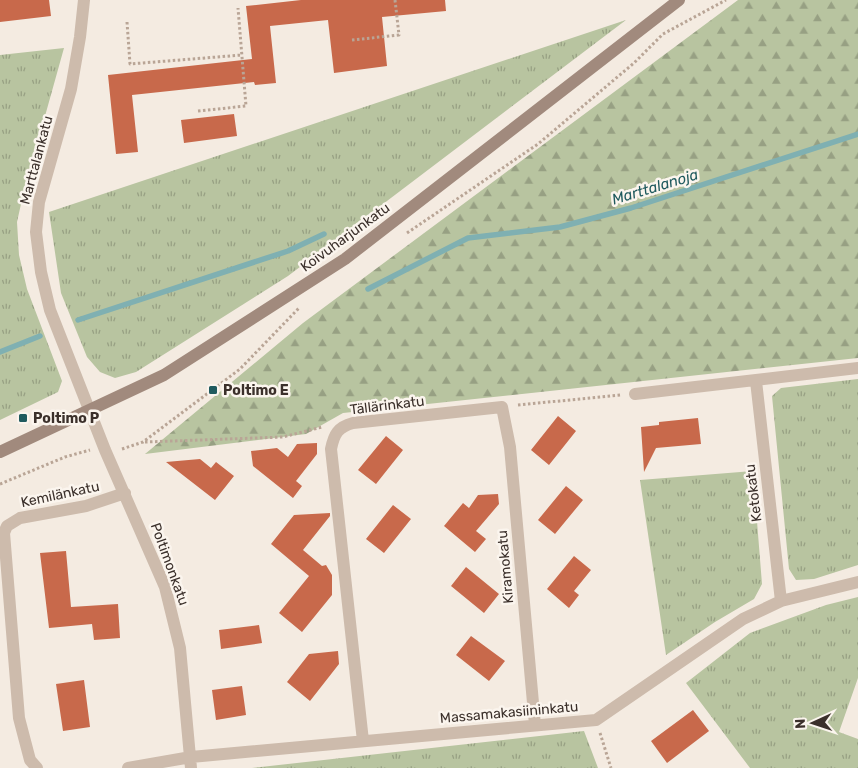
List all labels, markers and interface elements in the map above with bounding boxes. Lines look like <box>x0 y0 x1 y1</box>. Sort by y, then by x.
street label: Marttalankatu <box>16 114 56 206</box>
water label: Marttalanoja <box>610 165 701 209</box>
street label: Koivuharjunkatu <box>297 199 393 276</box>
place label: Poltimo E <box>223 382 289 399</box>
marker: Poltimo E <box>207 384 219 396</box>
street label: Tällärinkatu <box>349 392 425 418</box>
place label: Poltimo P <box>33 410 100 427</box>
marker: Poltimo P <box>17 412 29 424</box>
street label: Ketokatu <box>742 463 765 523</box>
street label: Kemilänkatu <box>19 478 101 511</box>
street label: Poltimonkatu <box>147 520 192 608</box>
street label: Kiramokatu <box>494 529 517 604</box>
street label: Massamakasiininkatu <box>439 698 579 727</box>
north arrow <box>788 698 838 748</box>
text: N <box>792 718 809 729</box>

